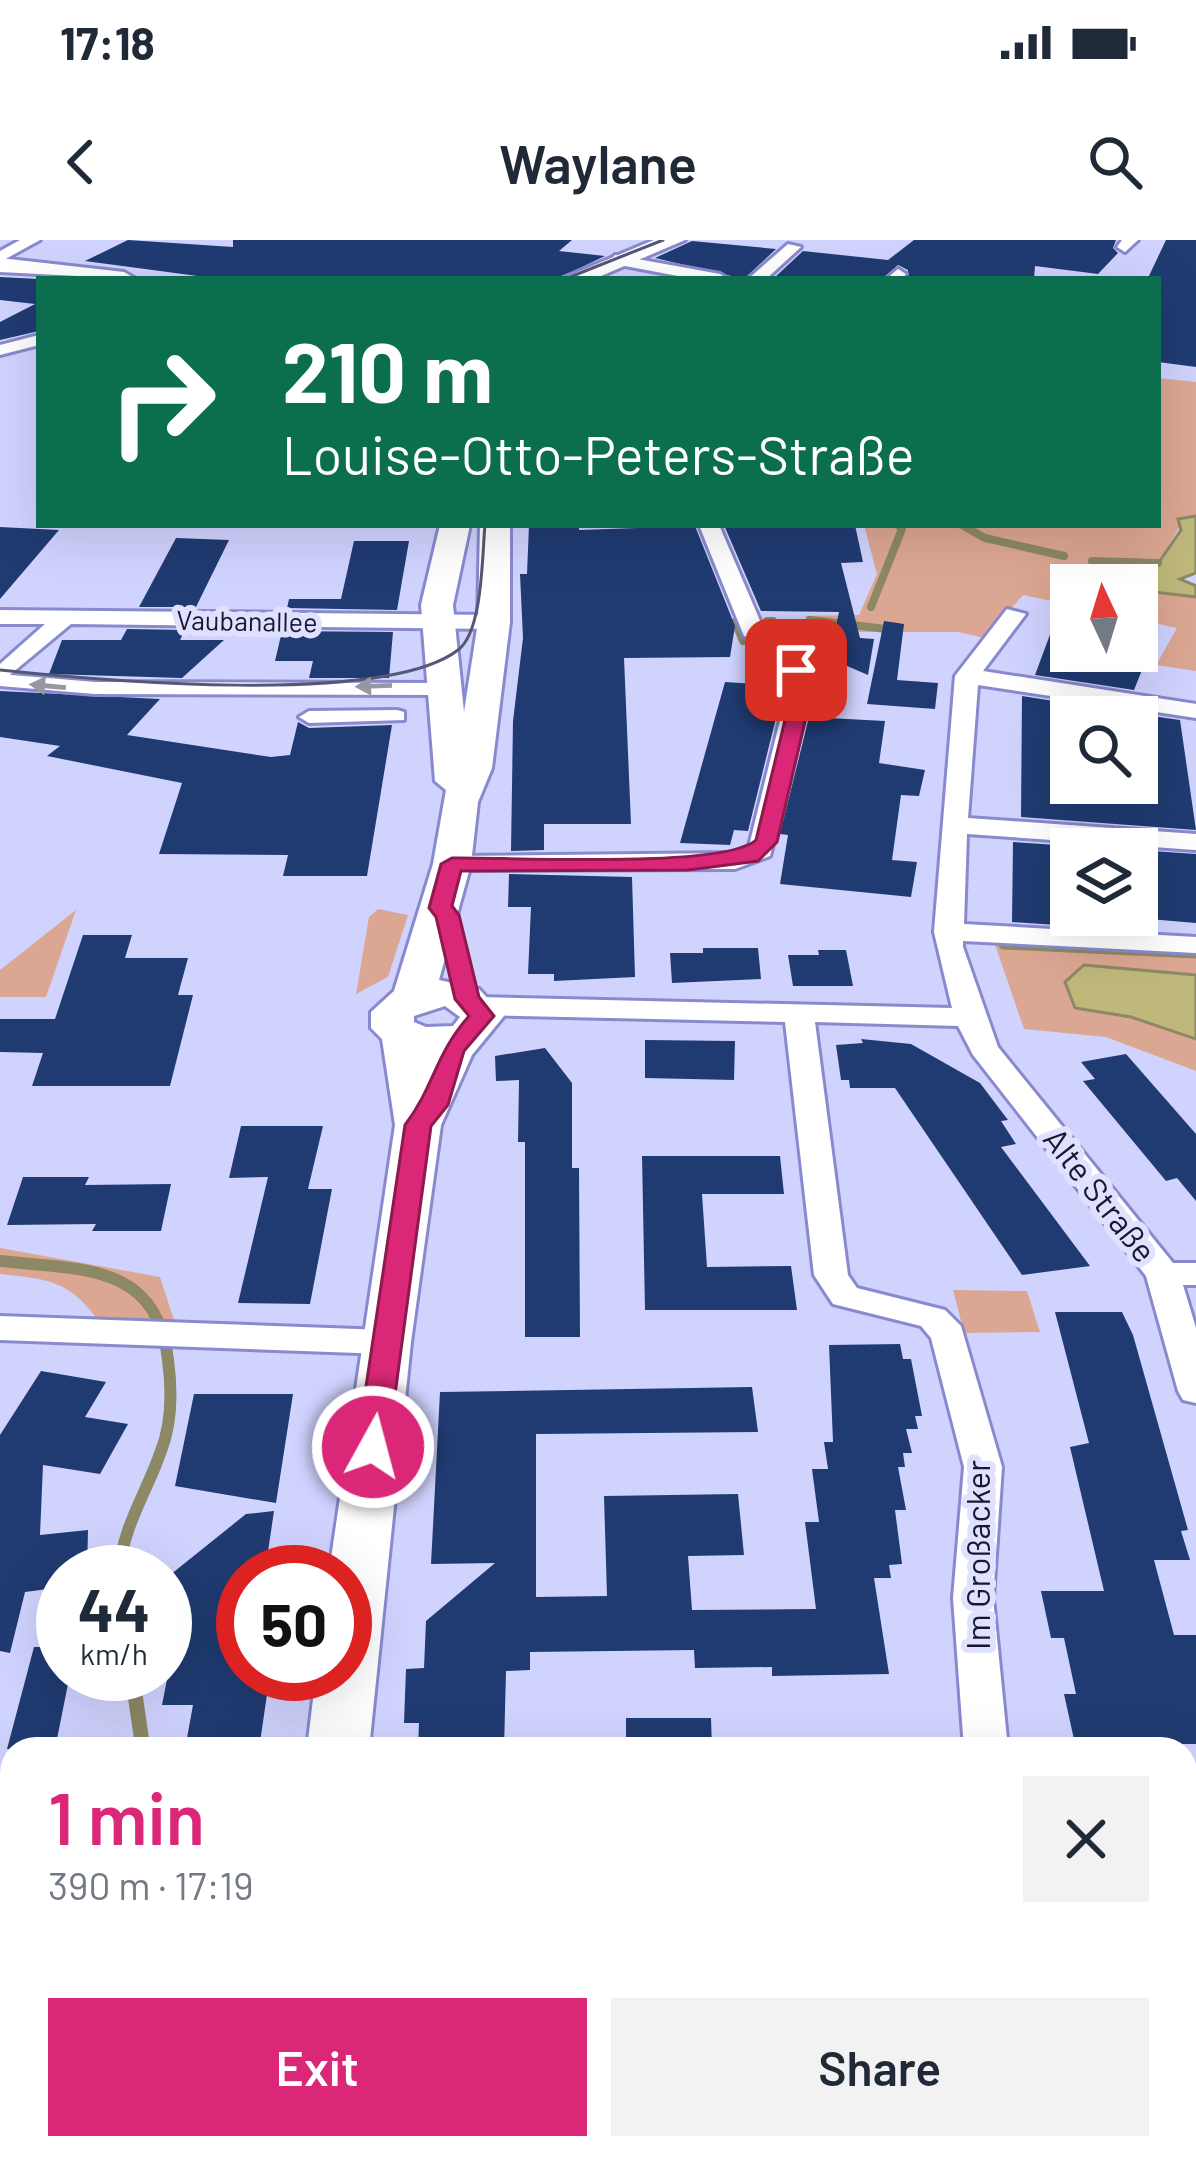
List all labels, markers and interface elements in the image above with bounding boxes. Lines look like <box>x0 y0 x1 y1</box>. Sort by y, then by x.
text: 17:18 <box>60 15 155 69</box>
icon: back <box>48 129 114 195</box>
icon: search <box>1082 129 1148 195</box>
text: Waylane <box>499 130 697 195</box>
text: 210 m <box>282 319 493 420</box>
icon: right <box>84 324 240 480</box>
text: Louise-Otto-Peters-Straße <box>282 421 915 486</box>
north arrow <box>1050 564 1158 672</box>
map controls <box>1050 564 1158 936</box>
street label: Vaubanallee <box>176 603 318 637</box>
pin <box>745 619 847 721</box>
icon: arrive <box>763 637 829 703</box>
one-way arrow <box>28 676 66 695</box>
one-way arrow <box>354 677 392 696</box>
button: search <box>1050 696 1158 804</box>
button: layers <box>1050 828 1158 936</box>
street label: Alte Straße <box>1036 1119 1166 1269</box>
position arrow <box>310 1384 436 1510</box>
street label: Im Großacker <box>957 1460 997 1650</box>
speed limit sign: 50 <box>216 1545 372 1701</box>
text: 44 <box>78 1572 150 1644</box>
text: km/h <box>80 1635 148 1671</box>
text: 1 min <box>48 1773 205 1859</box>
button: close <box>1023 1776 1149 1902</box>
text: 390 m · 17:19 <box>48 1861 254 1908</box>
button: Exit <box>48 1998 587 2136</box>
button: Share <box>611 1998 1149 2136</box>

